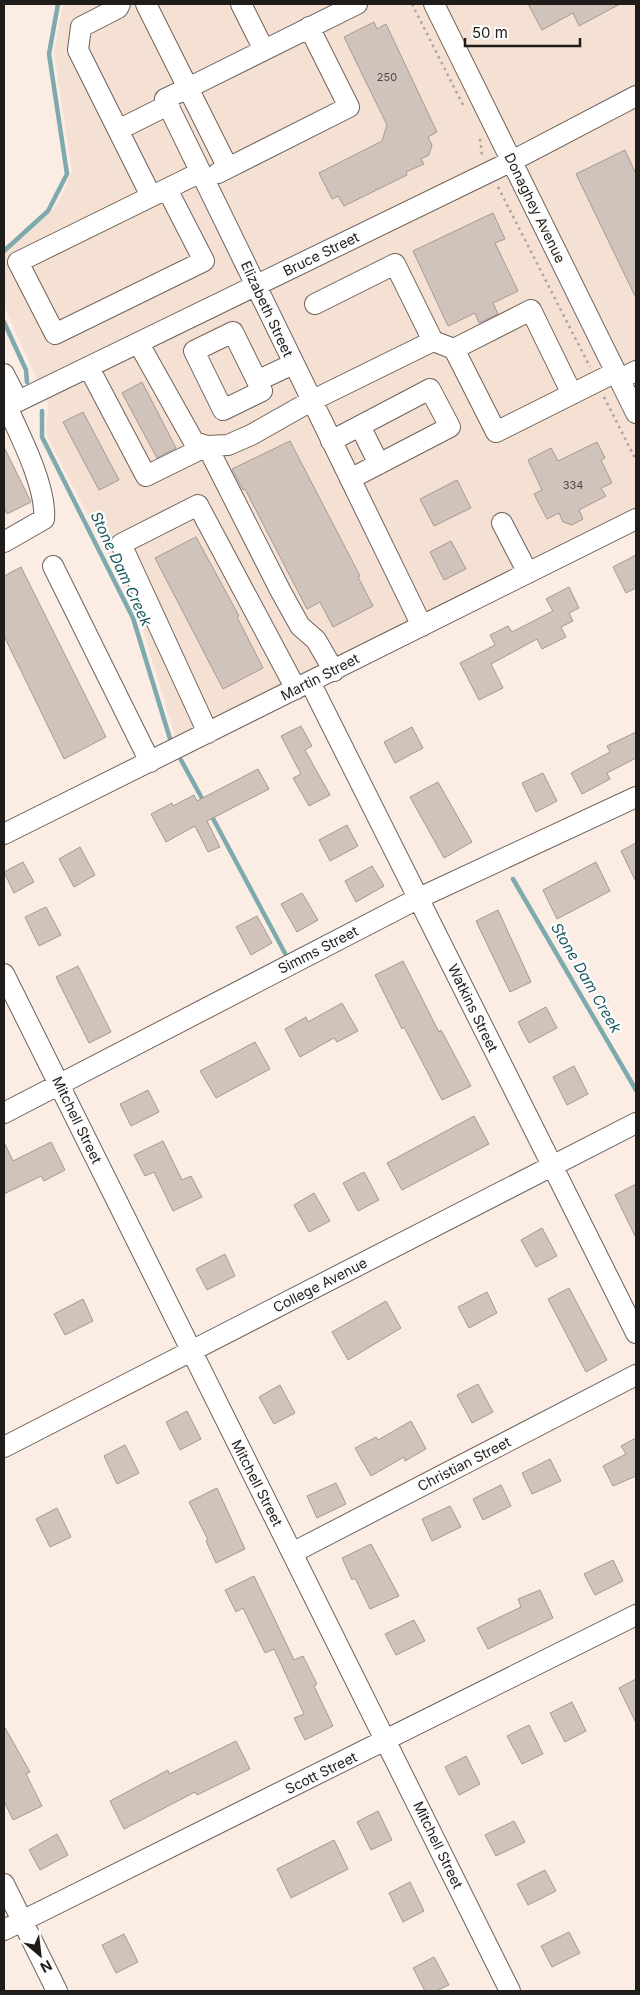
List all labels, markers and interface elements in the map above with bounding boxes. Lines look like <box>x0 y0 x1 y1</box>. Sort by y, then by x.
scale bar <box>465 15 580 47</box>
text: 50 m <box>472 23 508 42</box>
house number: 250 <box>377 70 397 84</box>
street label: Donaghey Avenue <box>501 150 569 266</box>
street label: Bruce Street <box>280 228 362 279</box>
street label: Elizabeth Street <box>238 258 297 360</box>
house number: 334 <box>563 478 583 492</box>
water label: Stone Dam Creek <box>87 508 157 630</box>
street label: Martin Street <box>278 649 362 704</box>
water label: Stone Dam Creek <box>547 919 626 1037</box>
street label: Simms Street <box>275 922 361 977</box>
street label: Watkins Street <box>445 961 502 1055</box>
street label: Mitchell Street <box>49 1073 106 1167</box>
street label: College Avenue <box>270 1254 370 1316</box>
street label: Christian Street <box>414 1433 514 1494</box>
street label: Mitchell Street <box>228 1437 287 1529</box>
street label: Scott Street <box>282 1748 360 1797</box>
street label: Mitchell Street <box>410 1798 467 1892</box>
north arrow <box>15 1930 65 1980</box>
text: N <box>38 1957 55 1977</box>

